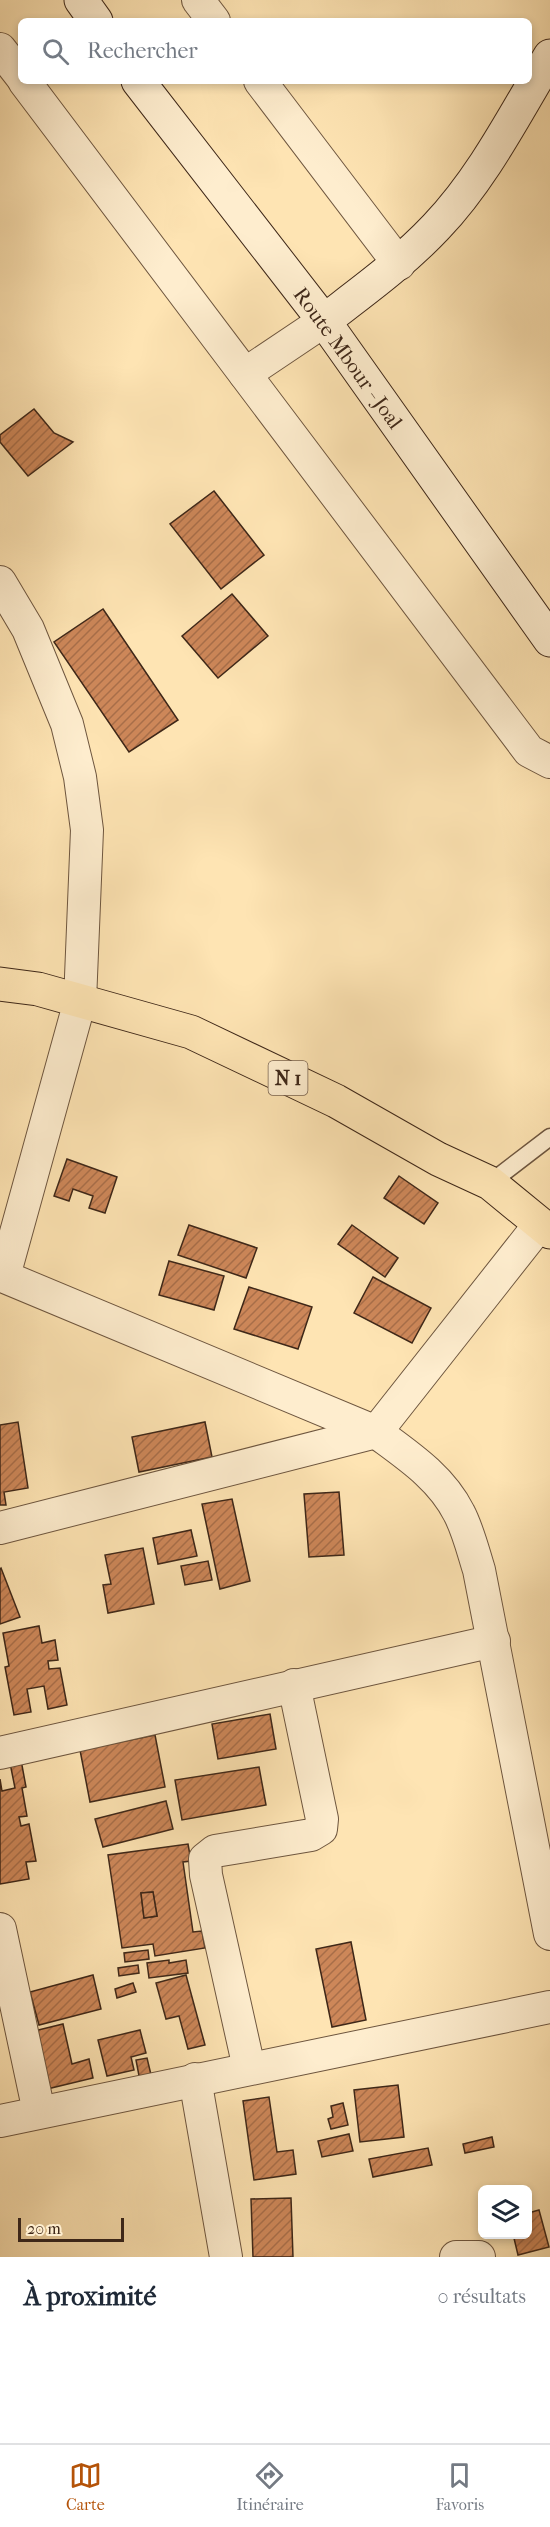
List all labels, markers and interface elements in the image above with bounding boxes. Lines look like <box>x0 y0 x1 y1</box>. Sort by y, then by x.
search box <box>18 18 532 84</box>
icon: search <box>39 35 72 68</box>
text: Rechercher <box>87 38 198 64</box>
street label: Route Mbour - Joal <box>289 283 408 434</box>
road number: N 1 <box>268 1061 308 1095</box>
map controls <box>478 2185 532 2239</box>
button: layers <box>478 2185 532 2239</box>
scale bar <box>18 2215 124 2242</box>
text: 20 m <box>27 2219 61 2238</box>
text: À proximité <box>24 2281 156 2312</box>
text: 0 résultats <box>437 2285 526 2308</box>
tab: Carte <box>66 2459 105 2514</box>
tab: Itinéraire <box>236 2459 304 2514</box>
tab: Favoris <box>435 2459 484 2514</box>

